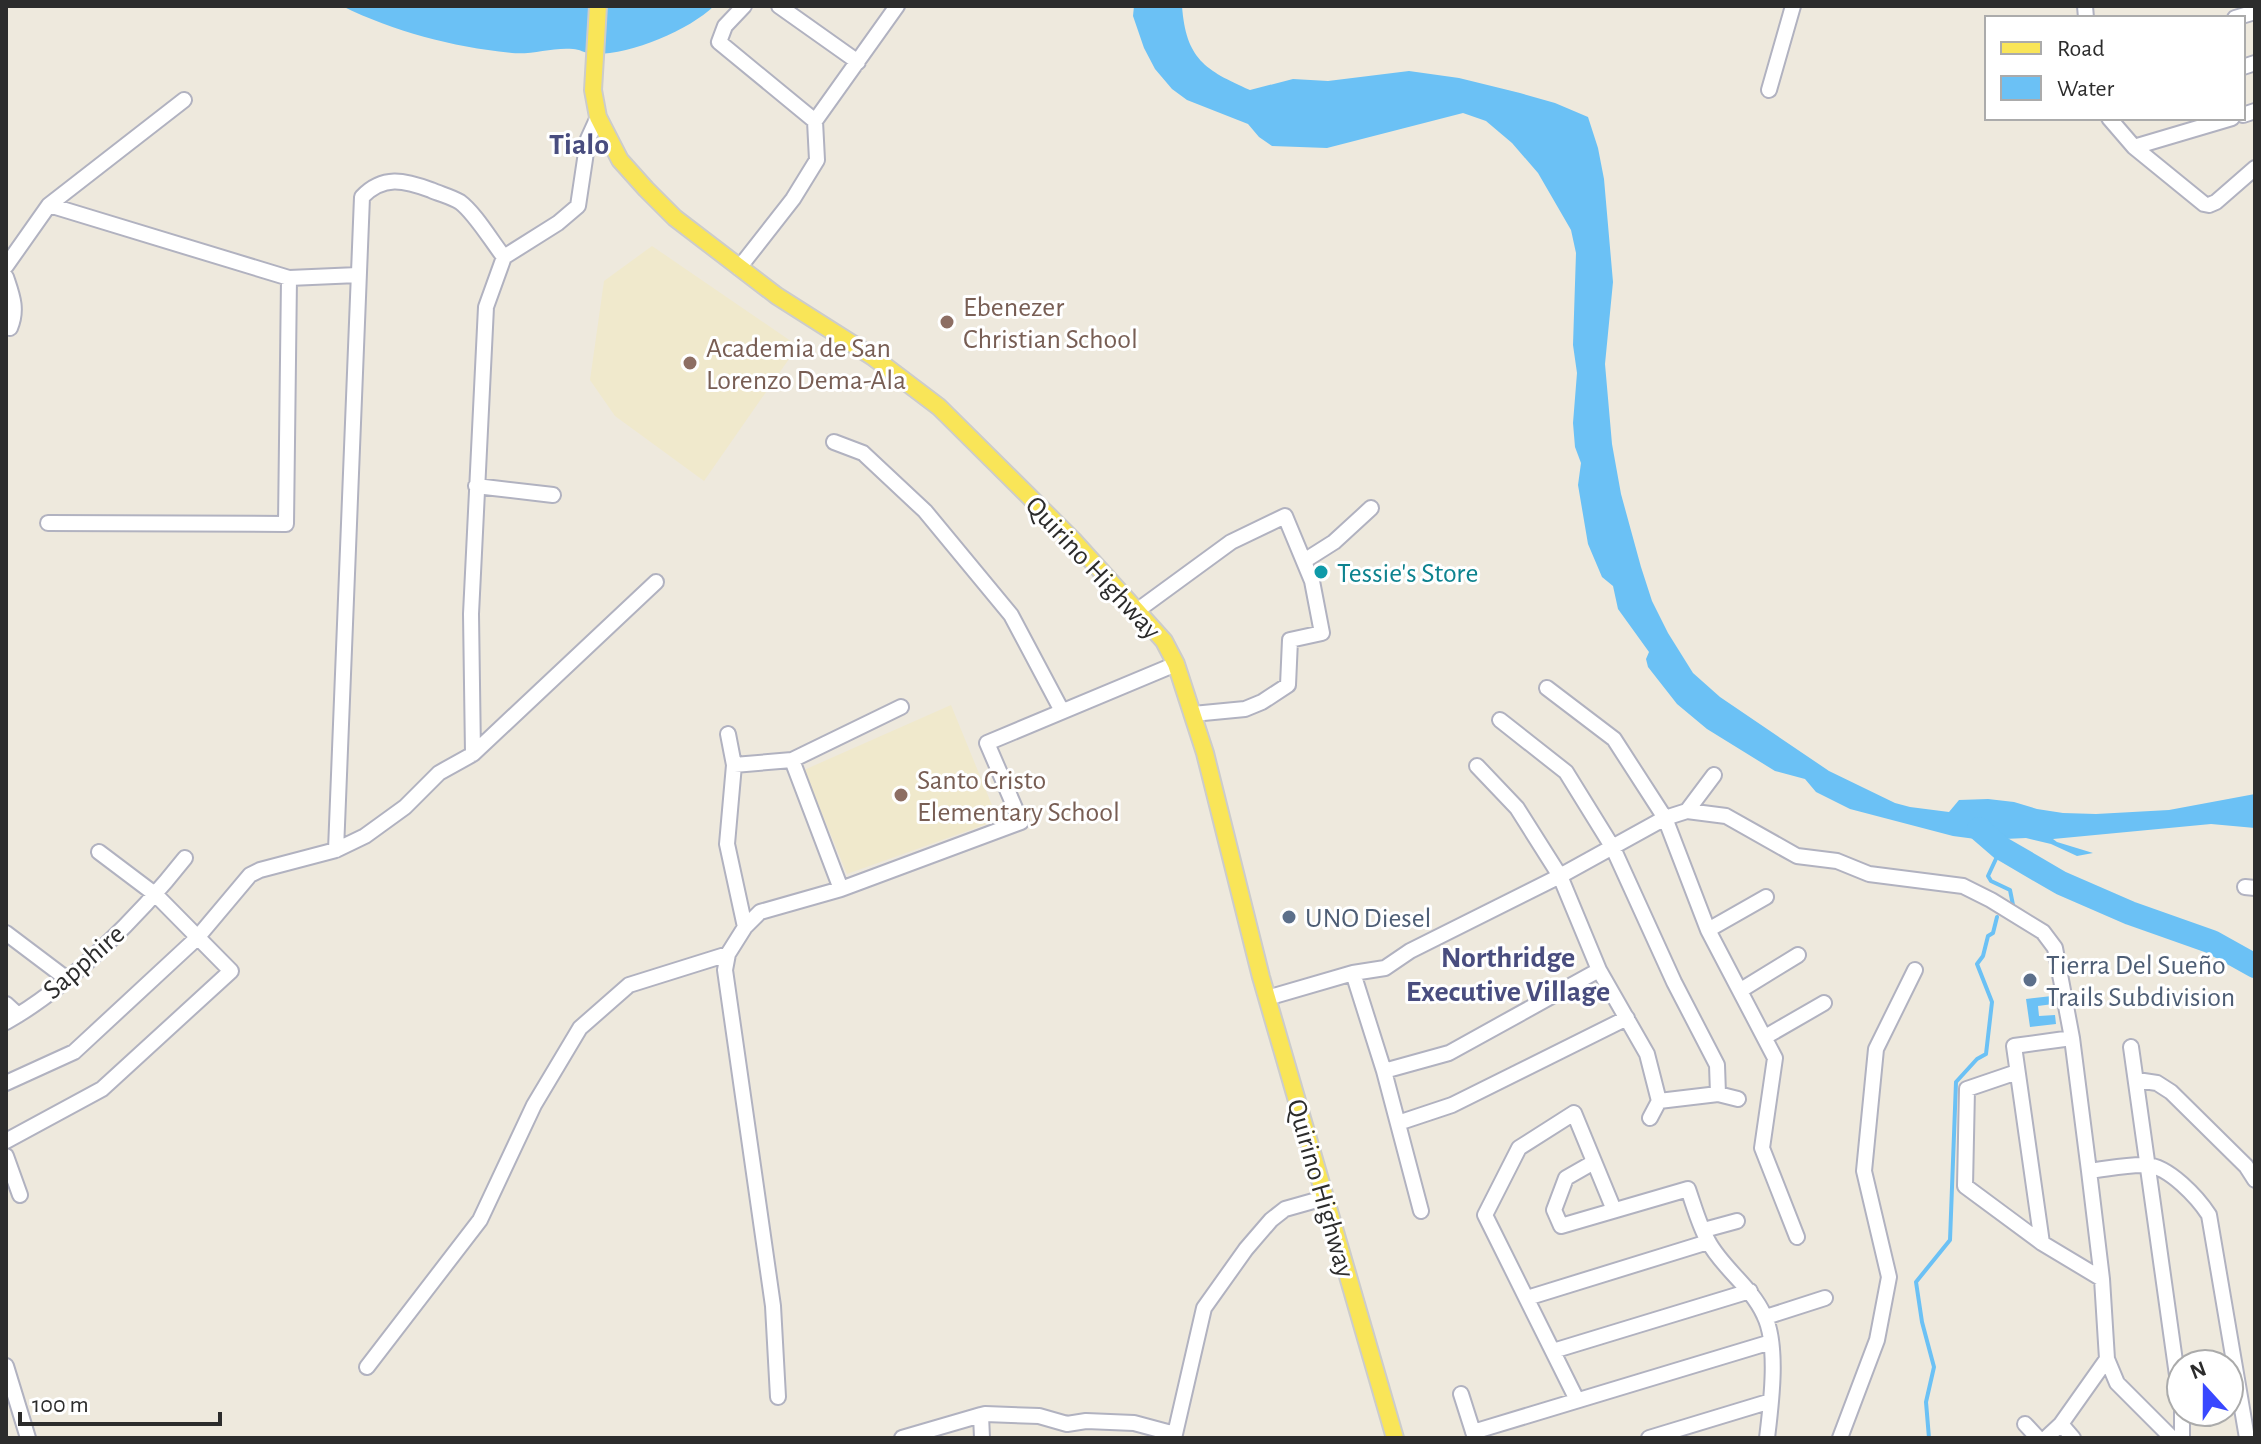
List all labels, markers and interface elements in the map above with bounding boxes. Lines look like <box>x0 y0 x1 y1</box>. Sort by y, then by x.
legend <box>1985 16 2245 120</box>
text: Road <box>2057 37 2105 61</box>
text: Water <box>2057 77 2115 101</box>
district label: Tialo <box>549 130 609 160</box>
place label: Ebenezer Christian School <box>963 294 1138 354</box>
marker: Ebenezer Christian School <box>938 313 956 331</box>
place label: Academia de San Lorenzo Dema-Ala <box>706 335 906 395</box>
marker: Academia de San Lorenzo Dema-Ala <box>681 354 699 372</box>
street label: Quirino Highway <box>1020 491 1166 645</box>
place label: Tessie's Store <box>1337 560 1478 588</box>
marker: Tessie's Store <box>1312 563 1330 581</box>
place label: Santo Cristo Elementary School <box>917 767 1120 827</box>
marker: Santo Cristo Elementary School <box>892 786 910 804</box>
place label: UNO Diesel <box>1305 905 1432 933</box>
marker: UNO Diesel <box>1280 908 1298 926</box>
street label: Sapphire <box>38 920 130 1005</box>
district label: Northridge Executive Village <box>1406 943 1610 1007</box>
place label: Tierra Del Sueño Trails Subdivision <box>2046 952 2235 1012</box>
marker: Tierra Del Sueño Trails Subdivision <box>2021 971 2039 989</box>
street label: Quirino Highway <box>1281 1096 1359 1281</box>
north arrow <box>2165 1348 2245 1428</box>
text: N <box>2187 1357 2209 1383</box>
scale bar <box>20 1376 220 1426</box>
text: 100 m <box>32 1393 89 1417</box>

